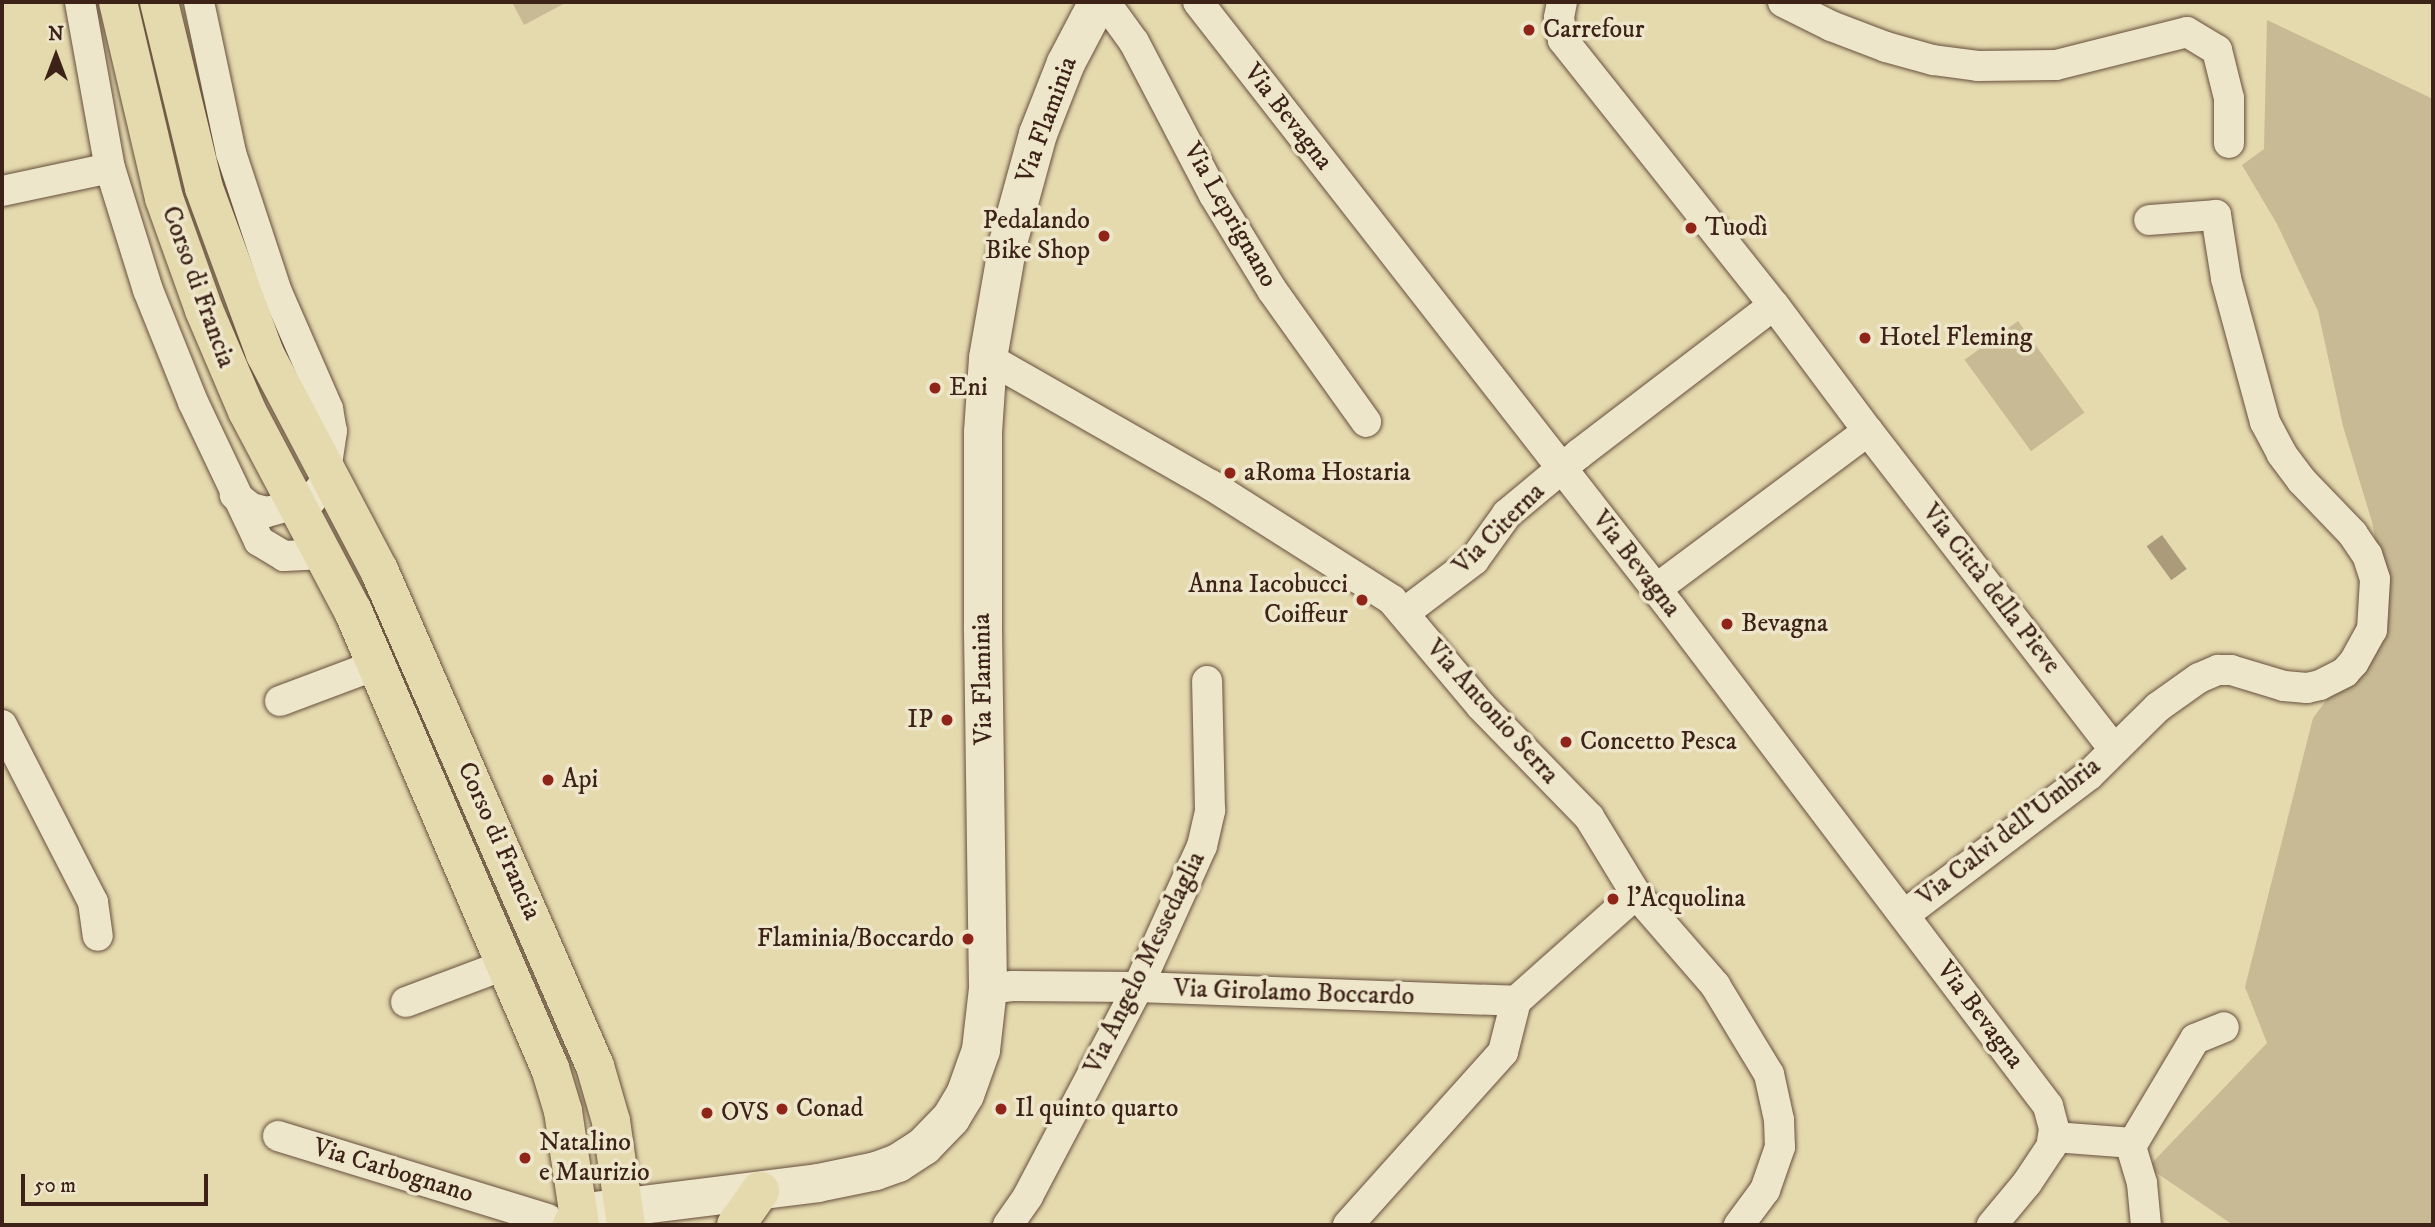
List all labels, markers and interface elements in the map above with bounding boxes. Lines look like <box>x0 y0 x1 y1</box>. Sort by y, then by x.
place label: Carrefour <box>1543 14 1644 46</box>
north arrow <box>21 21 91 91</box>
marker: Carrefour <box>1521 22 1537 38</box>
text: N <box>48 23 64 46</box>
street label: Via Flaminia <box>1010 53 1084 187</box>
street label: Via Bevagna <box>1237 58 1339 176</box>
street label: Via Leprignano <box>1176 137 1284 293</box>
street label: Corso di Francia <box>154 202 242 372</box>
place label: Pedalando Bike Shop <box>982 205 1090 266</box>
place label: Tuodì <box>1705 212 1768 244</box>
marker: Tuodì <box>1683 220 1699 236</box>
marker: Pedalando Bike Shop <box>1096 228 1112 244</box>
place label: Hotel Fleming <box>1879 322 2032 354</box>
marker: Hotel Fleming <box>1857 330 1873 346</box>
place label: Eni <box>949 372 988 404</box>
marker: Eni <box>927 380 943 396</box>
place label: aRoma Hostaria <box>1244 457 1411 489</box>
marker: aRoma Hostaria <box>1222 465 1238 481</box>
street label: Via Citerna <box>1447 477 1551 581</box>
street label: Via Città della Pieve <box>1915 498 2067 680</box>
street label: Via Bevagna <box>1585 505 1687 623</box>
place label: Anna Iacobucci Coiffeur <box>1188 569 1348 630</box>
marker: Anna Iacobucci Coiffeur <box>1354 592 1370 608</box>
place label: Bevagna <box>1741 608 1828 640</box>
street label: Via Flaminia <box>966 613 1000 745</box>
marker: Bevagna <box>1719 616 1735 632</box>
street label: Via Antonio Serra <box>1419 633 1565 791</box>
place label: IP <box>907 704 933 736</box>
marker: IP <box>939 712 955 728</box>
place label: Concetto Pesca <box>1580 726 1737 758</box>
marker: Concetto Pesca <box>1558 734 1574 750</box>
street label: Via Calvi dell'Umbria <box>1911 751 2107 913</box>
street label: Corso di Francia <box>450 757 548 925</box>
place label: Api <box>562 764 598 796</box>
marker: Api <box>540 772 556 788</box>
street label: Via Angelo Messedaglia <box>1078 847 1212 1079</box>
place label: l'Acquolina <box>1627 883 1745 915</box>
marker: l'Acquolina <box>1605 891 1621 907</box>
place label: Flaminia/Boccardo <box>757 923 954 955</box>
marker: Flaminia/Boccardo <box>960 931 976 947</box>
street label: Via Bevagna <box>1929 955 2031 1075</box>
street label: Via Girolamo Boccardo <box>1173 973 1415 1013</box>
place label: Conad <box>796 1093 864 1125</box>
place label: Il quinto quarto <box>1015 1093 1178 1125</box>
place label: OVS <box>721 1097 769 1129</box>
marker: Conad <box>774 1101 790 1117</box>
marker: Il quinto quarto <box>993 1101 1009 1117</box>
marker: OVS <box>699 1105 715 1121</box>
place label: Natalino e Maurizio <box>539 1127 650 1188</box>
street label: Via Carbognano <box>309 1132 477 1210</box>
marker: Natalino e Maurizio <box>517 1150 533 1166</box>
scale bar <box>24 1160 212 1204</box>
text: 50 m <box>34 1173 76 1199</box>

